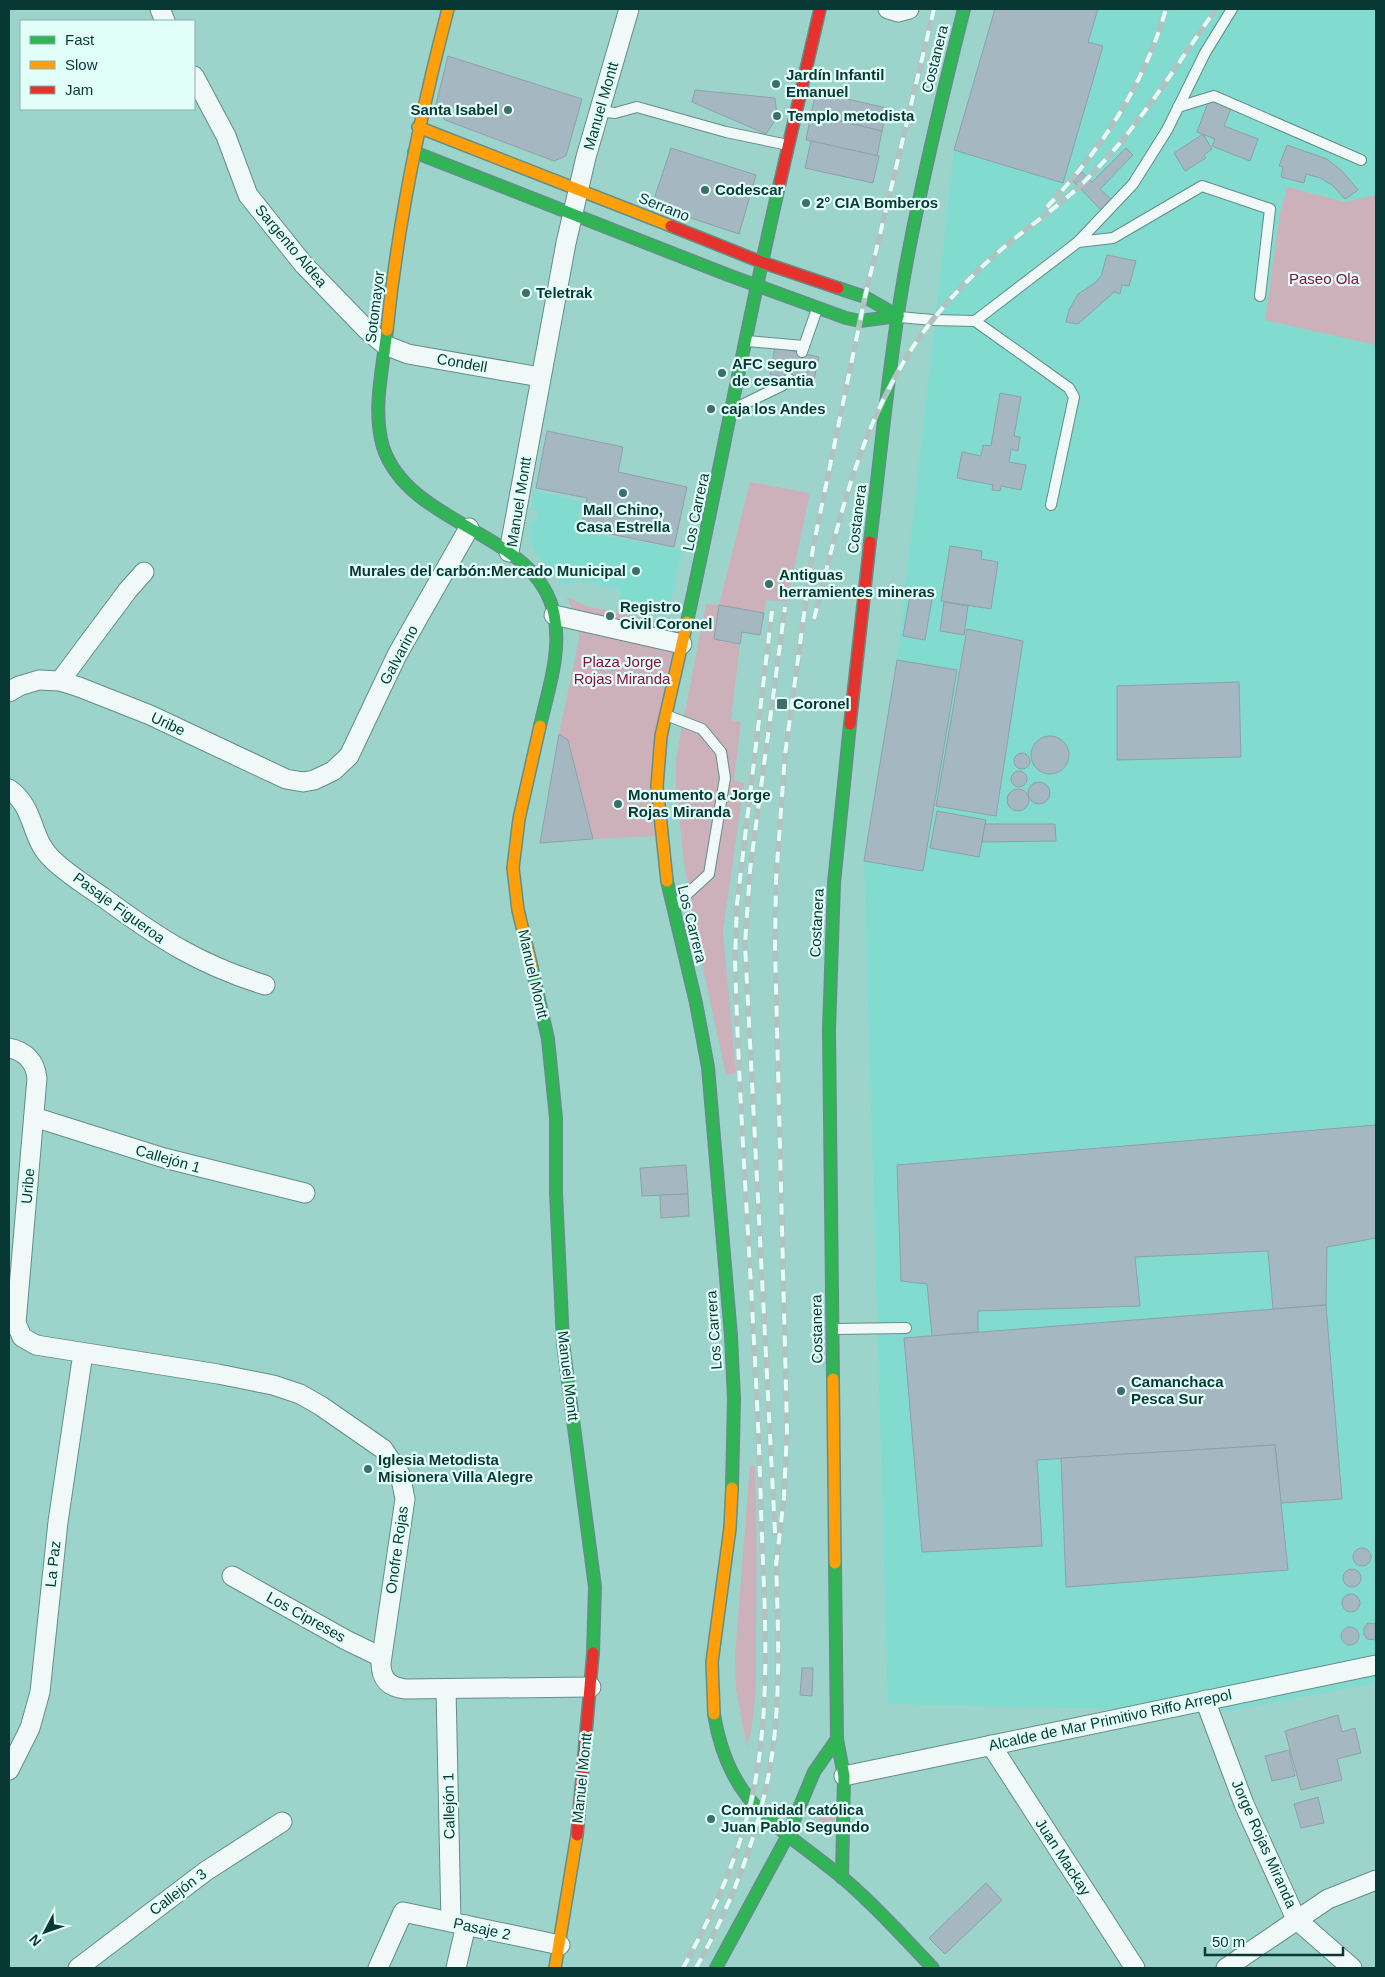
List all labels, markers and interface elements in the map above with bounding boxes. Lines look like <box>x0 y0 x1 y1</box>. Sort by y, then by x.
legend <box>20 20 195 110</box>
street label: Costanera <box>918 23 951 95</box>
text: Fast <box>65 31 95 48</box>
text: Slow <box>65 56 98 73</box>
street label: Manuel Montt <box>580 59 621 152</box>
place label: Jardín Infantil Emanuel <box>786 66 884 100</box>
marker: Jardín Infantil Emanuel <box>770 78 782 90</box>
text: Jam <box>65 81 93 98</box>
place label: Santa Isabel <box>410 101 498 118</box>
marker: Santa Isabel <box>502 104 514 116</box>
place label: Templo metodista <box>787 107 915 124</box>
marker: Templo metodista <box>771 110 783 122</box>
place label: Codescar <box>715 181 784 198</box>
marker: Codescar <box>699 184 711 196</box>
street label: Serrano <box>636 189 692 224</box>
place label: 2° CIA Bomberos <box>816 194 938 211</box>
marker: 2° CIA Bomberos <box>800 197 812 209</box>
street label: Sargento Aldea <box>252 201 331 291</box>
street label: Sotomayor <box>362 270 387 344</box>
park label: Paseo Ola <box>1289 270 1360 287</box>
place label: Teletrak <box>536 284 593 301</box>
marker: Teletrak <box>520 287 532 299</box>
street label: Condell <box>436 350 489 375</box>
place label: AFC seguro de cesantia <box>732 355 817 389</box>
marker: AFC seguro de cesantia <box>716 367 728 379</box>
place label: caja los Andes <box>721 400 826 417</box>
marker: caja los Andes <box>705 403 717 415</box>
street label: Manuel Montt <box>503 455 534 548</box>
street label: Los Carrera <box>679 471 712 552</box>
street label: Costanera <box>844 483 869 554</box>
marker: Mall Chino, Casa Estrella <box>617 487 629 499</box>
place label: Mall Chino, Casa Estrella <box>576 501 671 535</box>
place label: Murales del carbón:Mercado Municipal <box>349 562 626 579</box>
marker: Murales del carbón:Mercado Municipal <box>630 565 642 577</box>
place label: Antiguas herramientes mineras <box>779 566 935 600</box>
marker: Antiguas herramientes mineras <box>763 578 775 590</box>
place label: Registro Civil Coronel <box>620 598 713 632</box>
marker: Registro Civil Coronel <box>604 610 616 622</box>
street label: Galvarino <box>376 622 421 687</box>
park label: Plaza Jorge Rojas Miranda <box>574 653 671 687</box>
place label: Coronel <box>793 695 850 712</box>
marker: Coronel <box>775 697 789 711</box>
street label: Uribe <box>148 708 188 739</box>
place label: Monumento a Jorge Rojas Miranda <box>628 786 771 820</box>
marker: Monumento a Jorge Rojas Miranda <box>612 798 624 810</box>
street label: Pasaje Figueroa <box>70 869 169 947</box>
street label: Los Carrera <box>675 883 710 965</box>
street label: Costanera <box>806 887 827 958</box>
street label: Manuel Montt <box>515 928 552 1021</box>
street label: Callejón 1 <box>134 1141 203 1176</box>
street label: Uribe <box>17 1167 38 1205</box>
street label: Los Carrera <box>702 1289 725 1370</box>
street label: Costanera <box>807 1294 826 1364</box>
street label: Manuel Montt <box>555 1330 583 1423</box>
place label: Camanchaca Pesca Sur <box>1131 1373 1224 1407</box>
marker: Camanchaca Pesca Sur <box>1115 1385 1127 1397</box>
place label: Iglesia Metodista Misionera Villa Alegre <box>378 1451 533 1485</box>
marker: Iglesia Metodista Misionera Villa Alegre <box>362 1463 374 1475</box>
street label: Onofre Rojas <box>382 1505 411 1595</box>
street label: La Paz <box>42 1540 63 1588</box>
street label: Los Cipreses <box>264 1588 349 1645</box>
street label: Alcalde de Mar Primitivo Riffo Arrepol <box>987 1685 1233 1754</box>
street label: Manuel Montt <box>568 1731 595 1824</box>
street label: Callejón 1 <box>439 1773 458 1840</box>
street label: Jorge Rojas Miranda <box>1229 1777 1301 1911</box>
place label: Comunidad católica Juan Pablo Segundo <box>721 1801 869 1835</box>
marker: Comunidad católica Juan Pablo Segundo <box>705 1813 717 1825</box>
street label: Juan Mackay <box>1032 1815 1095 1899</box>
street label: Callejón 3 <box>146 1865 209 1918</box>
north arrow <box>20 1907 70 1957</box>
street label: Pasaje 2 <box>452 1914 512 1943</box>
scale bar <box>1205 1924 1342 1956</box>
text: N <box>26 1931 45 1950</box>
text: 50 m <box>1212 1933 1245 1950</box>

